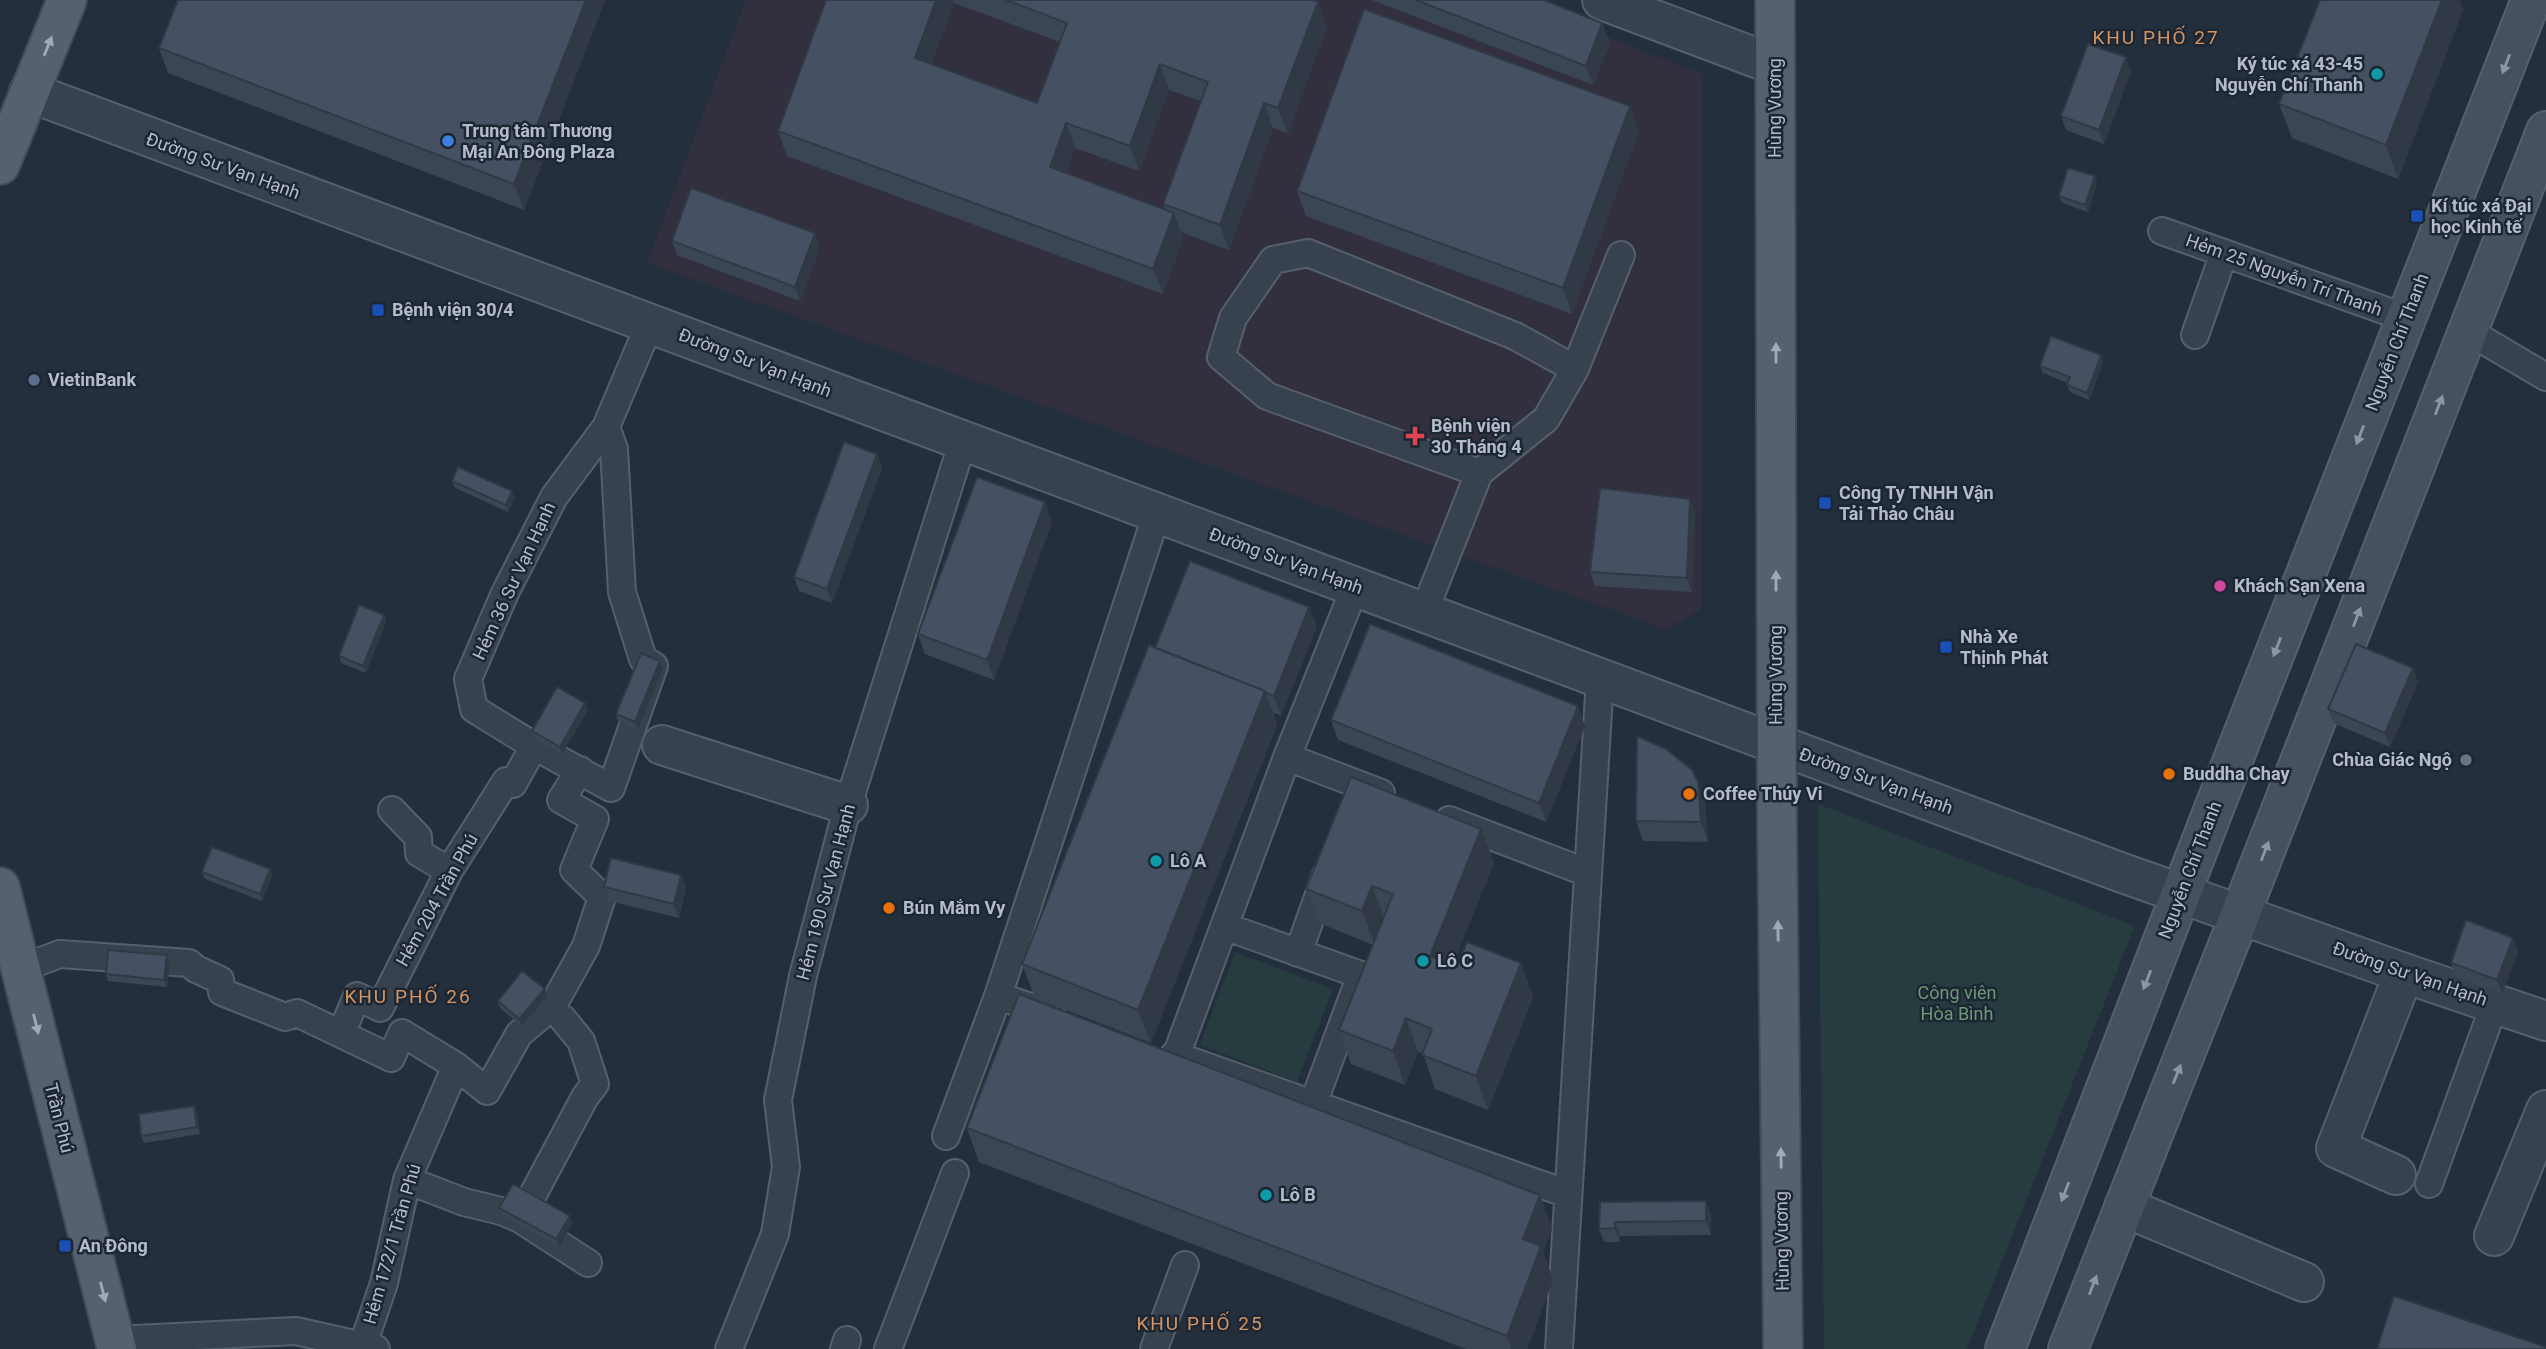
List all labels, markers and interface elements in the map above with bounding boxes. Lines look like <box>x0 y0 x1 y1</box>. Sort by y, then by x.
district label: KHU PHỐ 27 <box>2092 25 2220 49</box>
one-way arrow <box>43 36 54 57</box>
place label: Ký túc xá 43-45 Nguyễn Chí Thanh <box>2215 53 2363 95</box>
one-way arrow <box>2500 53 2511 74</box>
street label: Hùng Vương <box>1764 58 1785 158</box>
marker: Ký túc xá 43-45 Nguyễn Chí Thanh <box>2369 66 2385 82</box>
place label: Trung tâm Thương Mại An Đông Plaza <box>462 120 615 162</box>
street label: Đường Sư Vạn Hạnh <box>143 128 303 203</box>
marker: Trung tâm Thương Mại An Đông Plaza <box>440 133 456 149</box>
place label: Kí túc xá Đại học Kinh tế <box>2431 195 2531 237</box>
marker: Kí túc xá Đại học Kinh tế <box>2409 208 2425 224</box>
street label: Hẻm 25 Nguyễn Trí Thanh <box>2183 229 2385 320</box>
street label: Nguyễn Chí Thanh <box>2361 270 2432 414</box>
place label: Bệnh viện 30/4 <box>392 299 514 320</box>
marker: Bệnh viện 30/4 <box>370 302 386 318</box>
street label: Đường Sư Vạn Hạnh <box>676 324 835 401</box>
one-way arrow <box>1770 342 1782 364</box>
place label: VietinBank <box>48 369 136 390</box>
marker: VietinBank <box>26 372 42 388</box>
one-way arrow <box>2434 394 2445 415</box>
place label: Bệnh viện 30 Tháng 4 <box>1431 415 1522 457</box>
one-way arrow <box>2355 425 2366 446</box>
marker: Bệnh viện 30 Tháng 4 <box>1405 426 1425 446</box>
place label: Công Ty TNHH Vận Tải Thảo Châu <box>1839 482 1994 524</box>
marker: Công Ty TNHH Vận Tải Thảo Châu <box>1817 495 1833 511</box>
street label: Hẻm 36 Sư Vạn Hạnh <box>468 499 559 663</box>
street label: Đường Sư Vạn Hạnh <box>1206 523 1366 598</box>
one-way arrow <box>1770 570 1782 592</box>
place label: Khách Sạn Xena <box>2234 575 2365 596</box>
marker: Khách Sạn Xena <box>2212 578 2228 594</box>
one-way arrow <box>2351 606 2362 627</box>
street label: Hùng Vương <box>1765 625 1786 725</box>
place label: Nhà Xe Thịnh Phát <box>1960 626 2048 668</box>
one-way arrow <box>2272 636 2283 657</box>
marker: Nhà Xe Thịnh Phát <box>1938 639 1954 655</box>
street label: Đường Sư Vạn Hạnh <box>1796 743 1956 818</box>
place label: Chùa Giác Ngộ <box>2332 749 2452 770</box>
marker: Chùa Giác Ngộ <box>2458 752 2474 768</box>
place label: Buddha Chay <box>2183 763 2290 784</box>
marker: Buddha Chay <box>2161 766 2177 782</box>
place label: Coffee Thúy Vi <box>1703 783 1822 804</box>
marker: Coffee Thúy Vi <box>1681 786 1697 802</box>
street label: Nguyễn Chí Thanh <box>2154 798 2225 942</box>
street label: Hẻm 190 Sư Vạn Hạnh <box>792 802 859 982</box>
street label: Hẻm 204 Trần Phú <box>391 830 482 970</box>
one-way arrow <box>2259 841 2270 862</box>
place label: Lô A <box>1170 850 1207 871</box>
marker: Lô A <box>1148 853 1164 869</box>
place label: Bún Mắm Vy <box>903 897 1006 918</box>
marker: Bún Mắm Vy <box>881 900 897 916</box>
one-way arrow <box>1772 920 1784 942</box>
street label: Đường Sư Vạn Hạnh <box>2330 937 2490 1010</box>
place label: Lô C <box>1437 950 1473 971</box>
marker: Lô C <box>1415 953 1431 969</box>
one-way arrow <box>2142 969 2153 990</box>
park label: Công viên Hòa Bình <box>1917 982 1997 1024</box>
district label: KHU PHỐ 26 <box>344 984 472 1008</box>
one-way arrow <box>31 1013 42 1035</box>
one-way arrow <box>2171 1063 2182 1084</box>
street label: Trần Phú <box>41 1081 78 1155</box>
one-way arrow <box>1775 1147 1787 1169</box>
street label: Hẻm 172/1 Trần Phú <box>359 1161 424 1326</box>
one-way arrow <box>2060 1182 2071 1203</box>
place label: Lô B <box>1280 1184 1316 1205</box>
marker: Lô B <box>1258 1187 1274 1203</box>
street label: Hùng Vương <box>1770 1191 1793 1291</box>
place label: An Đông <box>79 1235 148 1256</box>
marker: An Đông <box>57 1238 73 1254</box>
one-way arrow <box>2087 1275 2098 1296</box>
one-way arrow <box>98 1281 109 1303</box>
district label: KHU PHỐ 25 <box>1136 1311 1264 1335</box>

